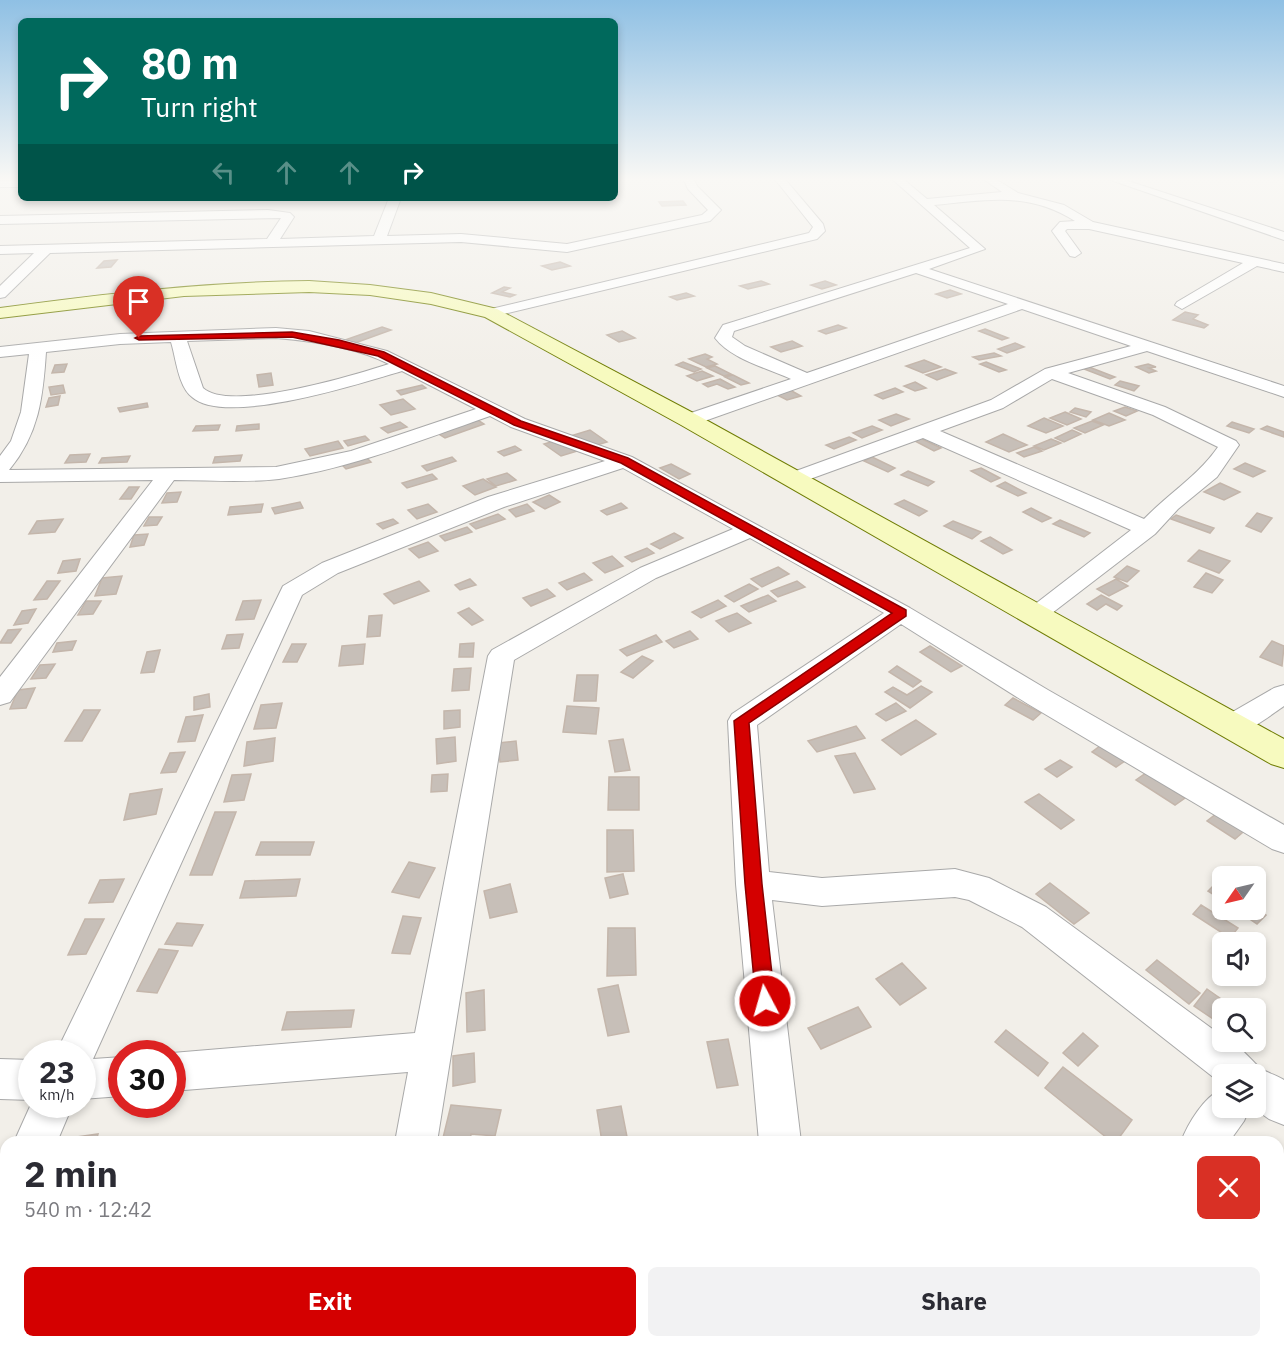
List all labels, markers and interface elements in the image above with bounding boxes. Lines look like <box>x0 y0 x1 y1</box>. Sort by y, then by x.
text: 80 m <box>141 36 239 91</box>
icon: right <box>42 42 120 120</box>
text: Turn right <box>141 89 258 124</box>
icon: left <box>207 156 240 189</box>
icon: ahead <box>270 156 303 189</box>
icon: ahead <box>333 156 366 189</box>
icon: right <box>396 156 429 189</box>
pin <box>113 276 164 338</box>
icon: arrive <box>122 285 155 318</box>
north arrow <box>1212 866 1266 920</box>
map controls <box>1212 866 1266 1118</box>
button: sound <box>1212 932 1266 986</box>
position arrow <box>733 969 797 1033</box>
button: search <box>1212 998 1266 1052</box>
speed limit sign: 30 <box>108 1040 186 1118</box>
text: 23 <box>39 1052 75 1091</box>
button: layers <box>1212 1064 1266 1118</box>
text: km/h <box>39 1085 75 1104</box>
text: 2 min <box>24 1150 118 1197</box>
button: close <box>1197 1156 1260 1219</box>
text: 540 m · 12:42 <box>24 1196 152 1223</box>
button: Exit <box>24 1267 636 1336</box>
button: Share <box>648 1267 1260 1336</box>

